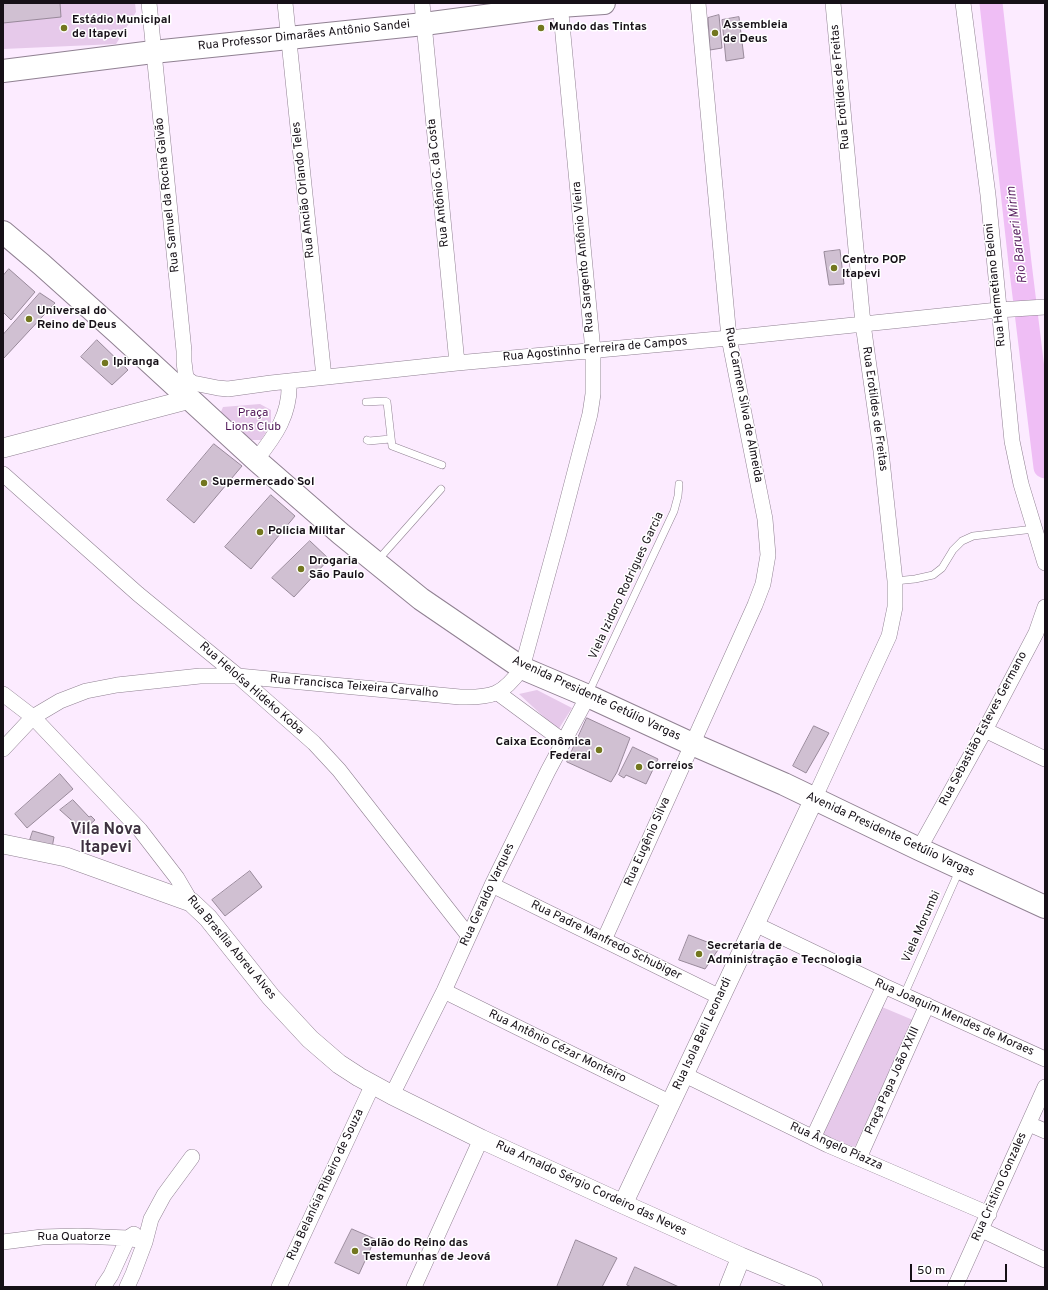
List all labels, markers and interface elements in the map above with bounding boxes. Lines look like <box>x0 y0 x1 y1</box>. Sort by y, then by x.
place label: Estádio Municipal de Itapevi <box>72 14 171 42</box>
street label: Rua Professor Dimarães Antônio Sandei <box>197 18 411 54</box>
place label: Assembleia de Deus <box>723 19 788 47</box>
place label: Mundo das Tintas <box>549 21 647 35</box>
marker: Estádio Municipal de Itapevi <box>59 23 69 33</box>
marker: Mundo das Tintas <box>536 23 546 33</box>
street label: Rua Erotildes de Freitas <box>828 24 854 150</box>
marker: Assembleia de Deus <box>710 28 720 38</box>
street label: Rua Samuel da Rocha Galvão <box>153 117 183 273</box>
street label: Rua Antônio G. da Costa <box>425 118 453 248</box>
street label: Rua Ancião Orlando Teles <box>290 121 318 259</box>
street label: Rua Sargento Antônio Vieira <box>570 181 598 333</box>
water label: Rio Barueri Mirim <box>1004 185 1032 285</box>
street label: Rua Hermetiano Beloni <box>982 222 1010 348</box>
place label: Centro POP Itapevi <box>842 254 906 282</box>
marker: Centro POP Itapevi <box>829 263 839 273</box>
place label: Universal do Reino de Deus <box>37 305 117 333</box>
marker: Universal do Reino de Deus <box>24 314 34 324</box>
street label: Rua Carmen Silva de Almeida <box>721 326 765 484</box>
street label: Rua Agostinho Ferreira de Campos <box>502 335 688 365</box>
street label: Rua Erotildes de Freitas <box>858 346 890 472</box>
place label: Ipiranga <box>113 356 159 370</box>
marker: Ipiranga <box>100 358 110 368</box>
park label: Praça Lions Club <box>225 407 281 435</box>
place label: Supermercado Sol <box>212 476 314 490</box>
marker: Supermercado Sol <box>199 478 209 488</box>
street label: Viela Izidoro Rodrigues Garcia <box>586 510 668 662</box>
place label: Policia Militar <box>268 525 345 539</box>
marker: Policia Militar <box>255 527 265 537</box>
place label: Drogaria São Paulo <box>309 555 364 583</box>
marker: Drogaria São Paulo <box>296 564 306 574</box>
street label: Rua Heloísa Hideko Koba <box>196 640 306 738</box>
street label: Rua Sebastião Esteves Germano <box>937 649 1031 809</box>
street label: Avenida Presidente Getúlio Vargas <box>509 654 683 744</box>
street label: Rua Francisca Teixeira Carvalho <box>269 672 439 702</box>
place label: Caixa Econômica Federal <box>496 736 591 764</box>
marker: Caixa Econômica Federal <box>594 745 604 755</box>
place label: Correios <box>647 760 694 774</box>
marker: Correios <box>634 762 644 772</box>
street label: Avenida Presidente Getúlio Vargas <box>803 790 977 880</box>
street label: Rua Eugênio Silva <box>622 795 674 889</box>
district label: Vila Nova Itapevi <box>71 821 141 859</box>
street label: Rua Geraldo Varques <box>458 841 518 949</box>
street label: Viela Morumbi <box>900 889 944 965</box>
street label: Rua Brasília Abreu Alves <box>183 893 279 1003</box>
street label: Rua Padre Manfredo Schubiger <box>528 898 684 984</box>
place label: Secretaria de Administração e Tecnologia <box>707 940 862 968</box>
marker: Secretaria de Administração e Tecnologia <box>694 949 704 959</box>
street label: Rua Isola Beli Leonardi <box>671 976 735 1092</box>
street label: Rua Joaquim Mendes de Moraes <box>872 976 1036 1060</box>
street label: Rua Antônio Cézar Monteiro <box>486 1007 628 1087</box>
street label: Praça Papa João XXIII <box>863 1025 923 1137</box>
street label: Rua Belanísia Ribeiro de Souza <box>284 1107 368 1263</box>
street label: Rua Ângelo Piazza <box>787 1120 885 1174</box>
street label: Rua Cristino Gonzales <box>970 1130 1030 1244</box>
street label: Rua Arnaldo Sérgio Cordeiro das Neves <box>493 1138 689 1240</box>
street label: Rua Quatorze <box>37 1231 111 1245</box>
place label: Salão do Reino das Testemunhas de Jeová <box>363 1237 491 1265</box>
marker: Salão do Reino das Testemunhas de Jeová <box>350 1246 360 1256</box>
scale bar <box>912 1256 1009 1282</box>
text: 50 m <box>917 1263 945 1279</box>

